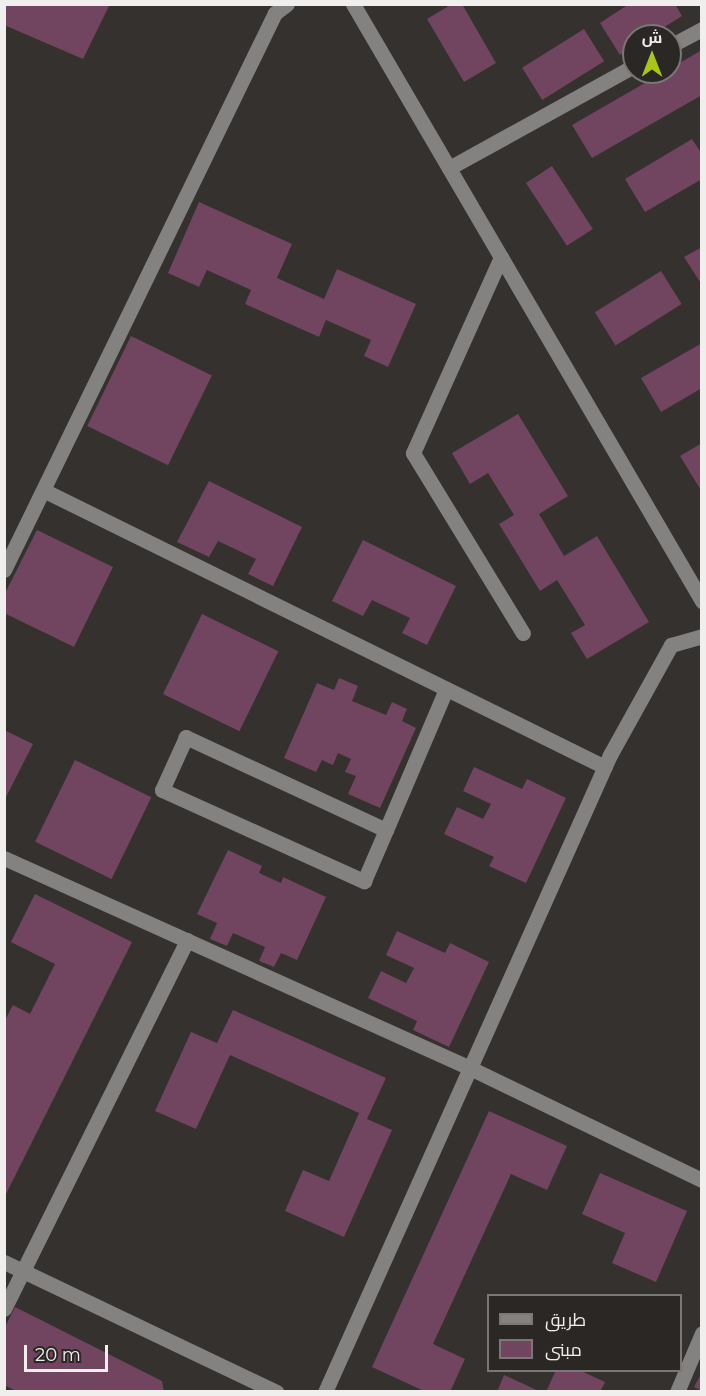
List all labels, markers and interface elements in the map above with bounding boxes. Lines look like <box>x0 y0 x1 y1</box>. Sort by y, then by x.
north arrow <box>622 24 682 84</box>
text: ش <box>642 28 662 47</box>
legend <box>487 1294 682 1372</box>
text: طريق <box>545 1309 586 1331</box>
scale bar <box>27 1333 111 1371</box>
text: مبنى <box>545 1339 582 1361</box>
text: 20 m <box>35 1344 81 1366</box>

